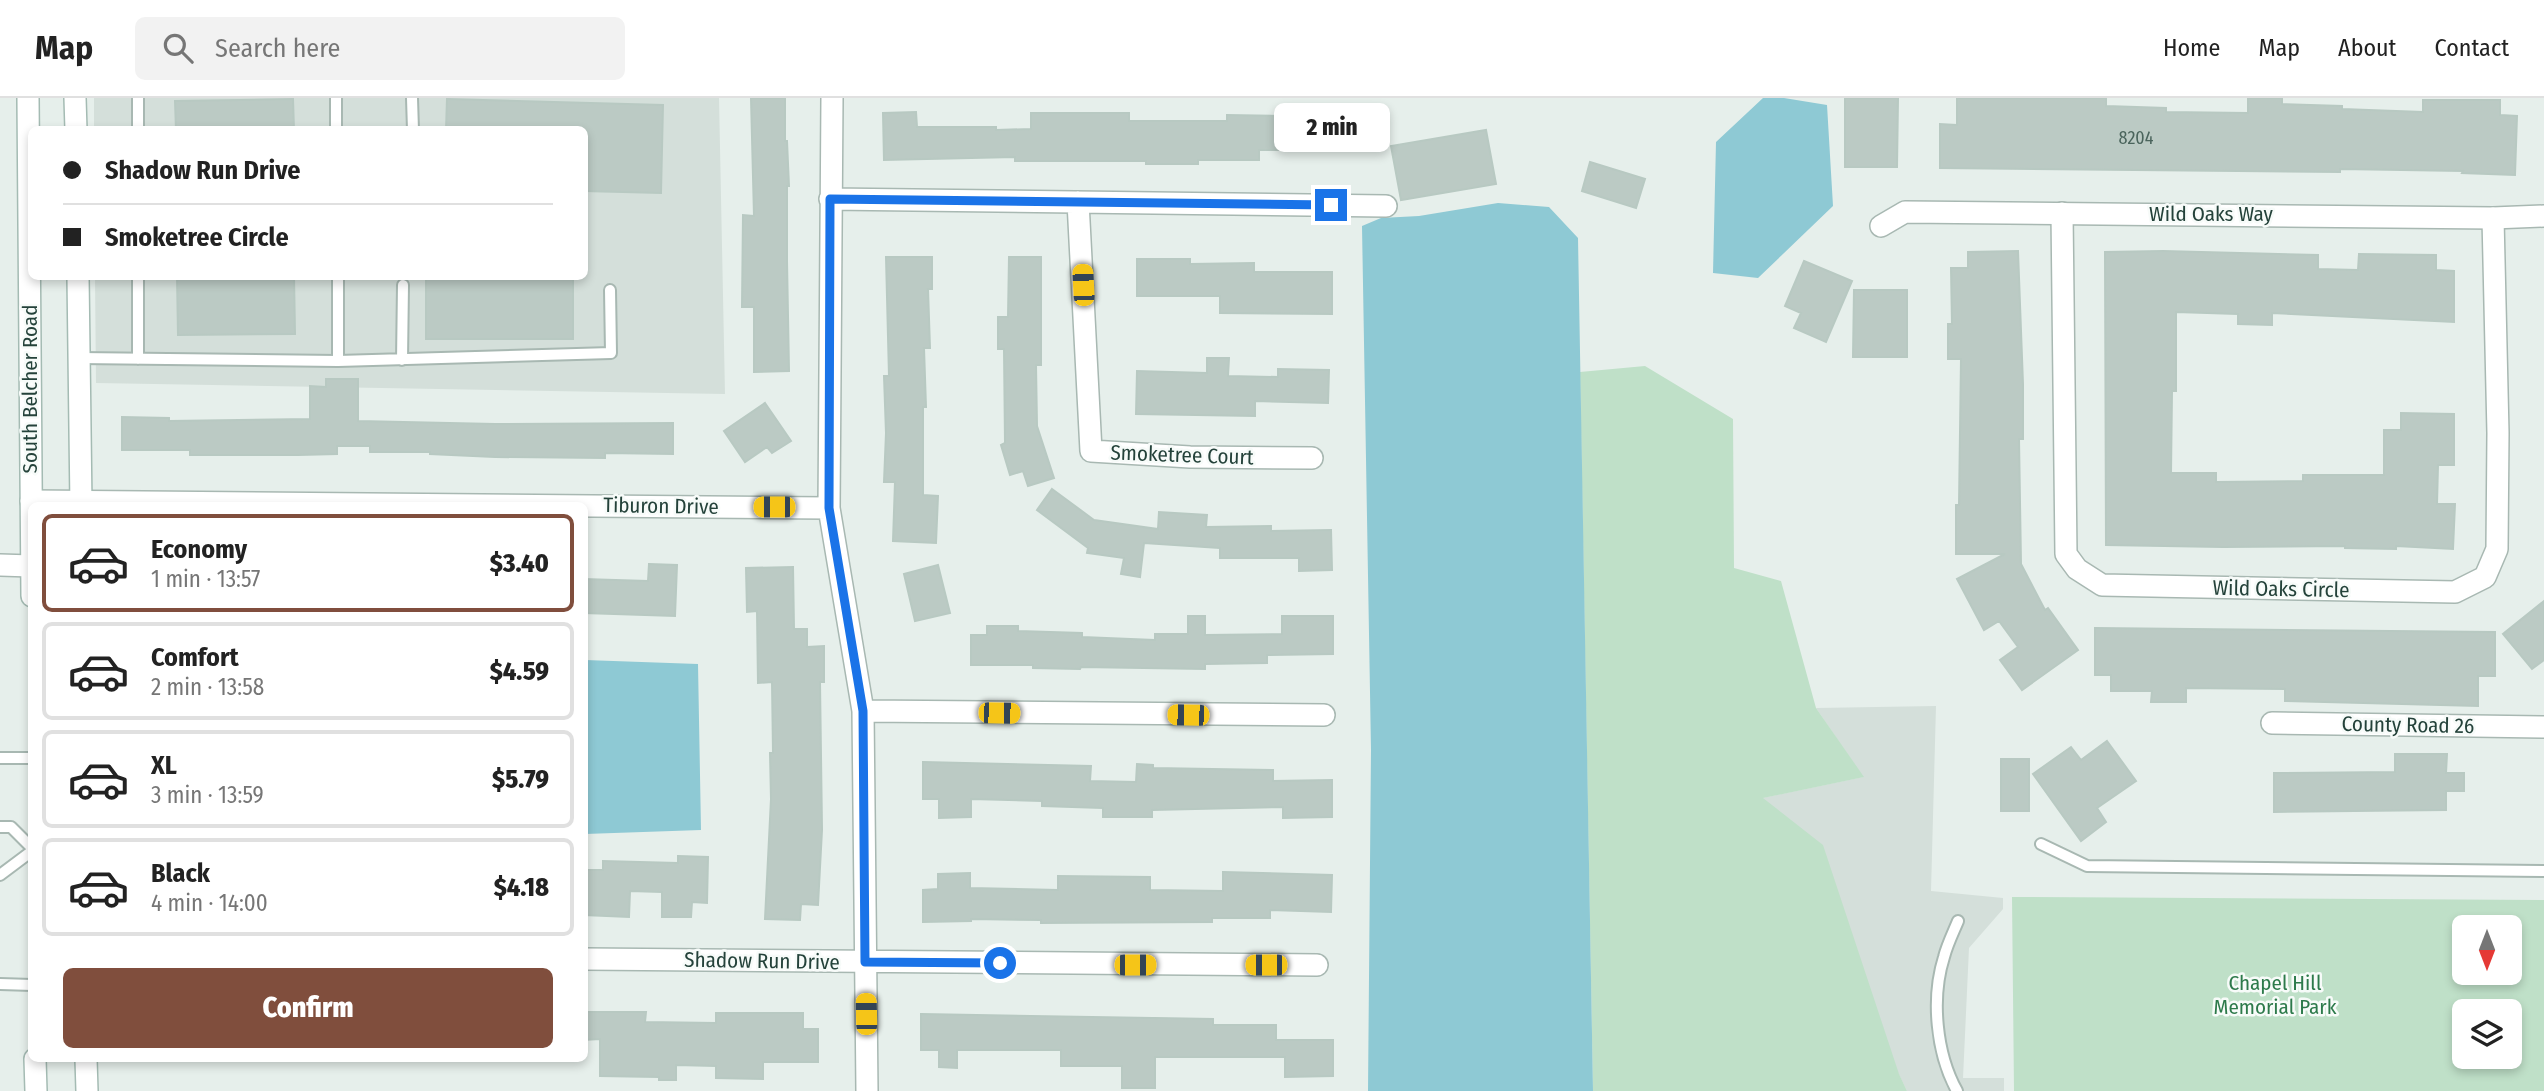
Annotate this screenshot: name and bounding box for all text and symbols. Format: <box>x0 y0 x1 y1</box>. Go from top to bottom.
search box <box>135 17 625 80</box>
text: Map <box>35 28 93 68</box>
icon: search <box>159 29 197 67</box>
text: Search here <box>215 33 340 64</box>
text: Home <box>2163 34 2220 62</box>
text: Map <box>2258 34 2300 62</box>
text: About <box>2338 34 2396 62</box>
text: Contact <box>2434 34 2509 62</box>
callout: 2 min <box>1273 104 1389 153</box>
text: 2 min <box>1307 113 1357 141</box>
house number: 8204 <box>2119 127 2154 149</box>
text: Shadow Run Drive <box>105 155 300 186</box>
route end <box>1315 189 1347 221</box>
street label: Wild Oaks Way <box>2149 201 2274 227</box>
text: Smoketree Circle <box>105 222 289 253</box>
car <box>1072 263 1095 307</box>
street label: South Belcher Road <box>17 305 43 473</box>
street label: Smoketree Court <box>1110 440 1254 470</box>
street label: Tiburon Drive <box>603 492 719 520</box>
car <box>754 497 796 518</box>
icon: car <box>67 532 130 595</box>
text: Economy <box>151 534 247 565</box>
text: $3.40 <box>490 548 549 579</box>
text: 1 min · 13:57 <box>151 565 260 593</box>
street label: Wild Oaks Circle <box>2212 575 2350 603</box>
icon: car <box>67 640 130 703</box>
text: Comfort <box>151 642 239 673</box>
text: $4.59 <box>490 656 549 687</box>
text: 2 min · 13:58 <box>151 673 264 701</box>
car <box>978 702 1021 724</box>
car <box>1167 704 1210 726</box>
street label: County Road 26 <box>2341 711 2475 739</box>
icon: car <box>67 748 130 811</box>
text: XL <box>151 750 177 781</box>
text: $5.79 <box>492 764 549 795</box>
text: 3 min · 13:59 <box>151 781 264 809</box>
icon: car <box>67 856 130 919</box>
text: Black <box>151 858 210 889</box>
text: $4.18 <box>494 872 549 903</box>
text: 4 min · 14:00 <box>151 889 268 917</box>
north arrow <box>2452 915 2522 985</box>
map controls <box>2452 915 2522 1069</box>
street label: Shadow Run Drive <box>684 947 840 975</box>
route start <box>984 947 1016 979</box>
car <box>1115 955 1157 976</box>
car <box>1246 955 1288 976</box>
button: Confirm <box>63 968 553 1048</box>
park label: Chapel Hill Memorial Park <box>2214 970 2337 1020</box>
car <box>856 993 877 1035</box>
button: layers <box>2452 999 2522 1069</box>

